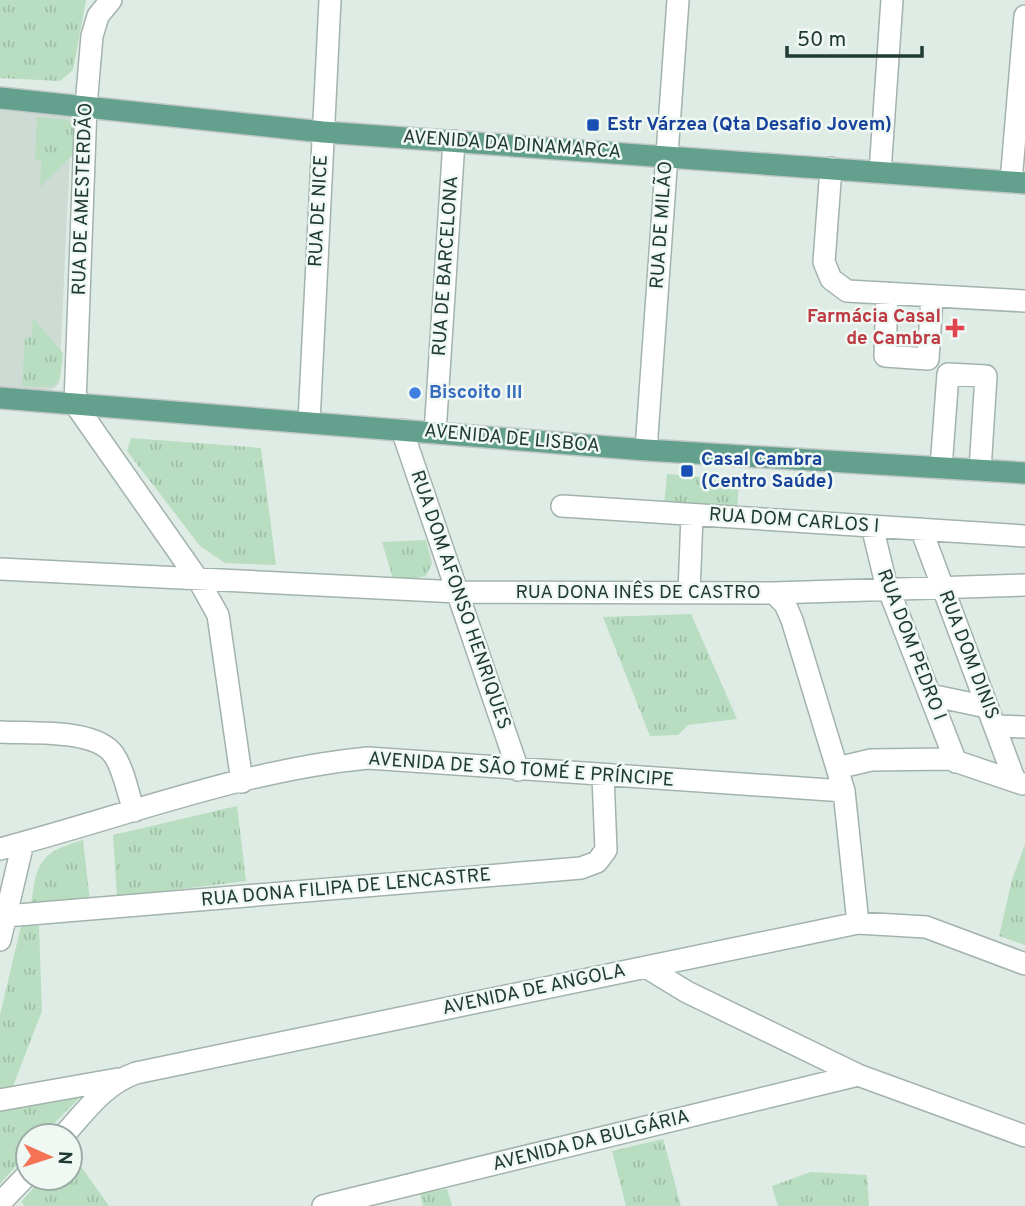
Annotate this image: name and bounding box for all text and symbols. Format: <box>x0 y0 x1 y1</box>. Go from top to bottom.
scale bar <box>787 14 922 58</box>
text: 50 m <box>797 27 846 54</box>
street label: RUA DE AMESTERDÃO <box>67 102 98 296</box>
place label: Estr Várzea (Qta Desafio Jovem) <box>607 113 892 137</box>
marker: Estr Várzea (Qta Desafio Jovem) <box>585 117 601 133</box>
street label: AVENIDA DA DINAMARCA <box>402 125 622 165</box>
street label: RUA DE NICE <box>304 154 334 268</box>
street label: RUA DE MILÃO <box>645 160 678 290</box>
street label: RUA DE BARCELONA <box>428 175 464 357</box>
place label: Farmácia Casal de Cambra <box>807 305 941 351</box>
marker: Farmácia Casal de Cambra <box>947 320 963 336</box>
place label: Biscoito III <box>429 381 523 405</box>
marker: Biscoito III <box>407 385 423 401</box>
street label: AVENIDA DE LISBOA <box>423 419 601 459</box>
place label: Casal Cambra (Centro Saúde) <box>701 448 834 494</box>
marker: Casal Cambra (Centro Saúde) <box>679 463 695 479</box>
street label: RUA DOM AFONSO HENRIQUES <box>404 467 516 733</box>
street label: RUA DOM CARLOS I <box>708 503 880 539</box>
street label: RUA DOM PEDRO I <box>871 566 951 724</box>
street label: RUA DONA INÊS DE CASTRO <box>515 580 761 605</box>
street label: RUA DOM DINIS <box>932 587 1004 723</box>
street label: AVENIDA DE SÃO TOMÉ E PRÍNCIPE <box>367 746 675 793</box>
street label: RUA DONA FILIPA DE LENCASTRE <box>200 863 492 913</box>
street label: AVENIDA DE ANGOLA <box>440 959 628 1021</box>
street label: AVENIDA DA BULGÁRIA <box>490 1104 692 1177</box>
north arrow <box>14 1122 84 1192</box>
text: N <box>52 1150 76 1165</box>

